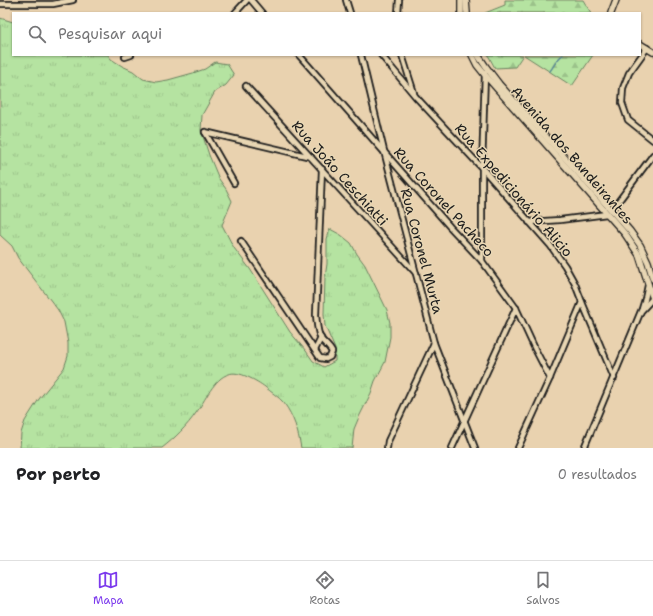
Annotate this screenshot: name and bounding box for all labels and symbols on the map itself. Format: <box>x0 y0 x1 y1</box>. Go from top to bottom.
street label: Avenida dos Bandeirantes <box>507 82 637 228</box>
street label: Rua João Ceschiatti <box>288 117 392 229</box>
street label: Rua Expedicionário Alicio <box>451 120 577 260</box>
street label: Rua Coronel Pacheco <box>390 143 498 261</box>
street label: Rua Coronel Murta <box>397 186 447 316</box>

